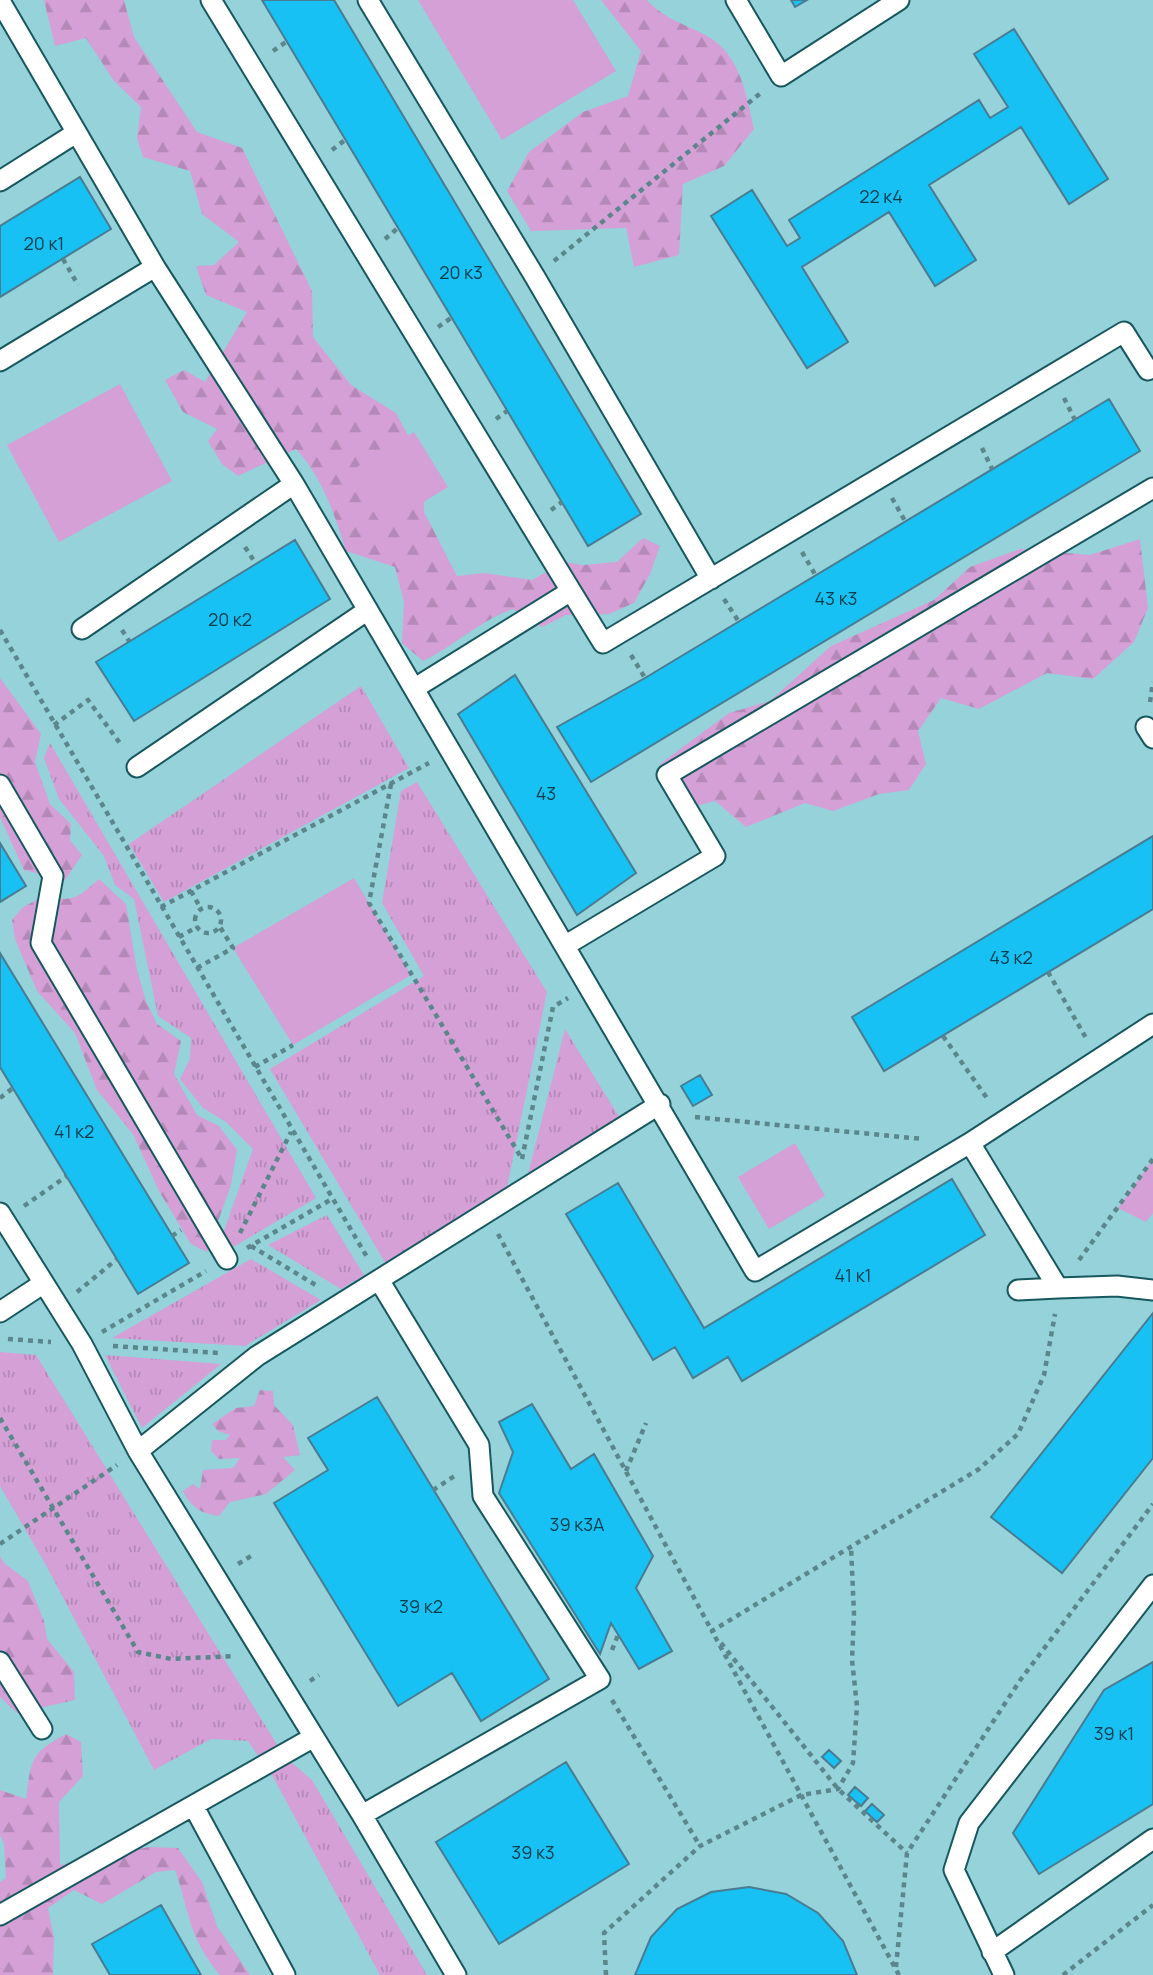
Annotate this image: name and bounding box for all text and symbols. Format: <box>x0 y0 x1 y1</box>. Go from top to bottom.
house number: 22 к4 <box>859 184 903 208</box>
house number: 20 к1 <box>24 231 64 255</box>
house number: 20 к3 <box>439 260 483 284</box>
house number: 43 к3 <box>814 586 858 610</box>
house number: 20 к2 <box>208 607 252 631</box>
house number: 43 <box>536 781 556 805</box>
house number: 43 к2 <box>989 945 1033 969</box>
house number: 41 к2 <box>54 1119 94 1143</box>
house number: 41 к1 <box>834 1263 872 1287</box>
house number: 39 к3А <box>549 1512 605 1536</box>
house number: 39 к2 <box>399 1594 443 1618</box>
house number: 39 к1 <box>1094 1721 1134 1745</box>
house number: 39 к3 <box>511 1840 555 1864</box>

